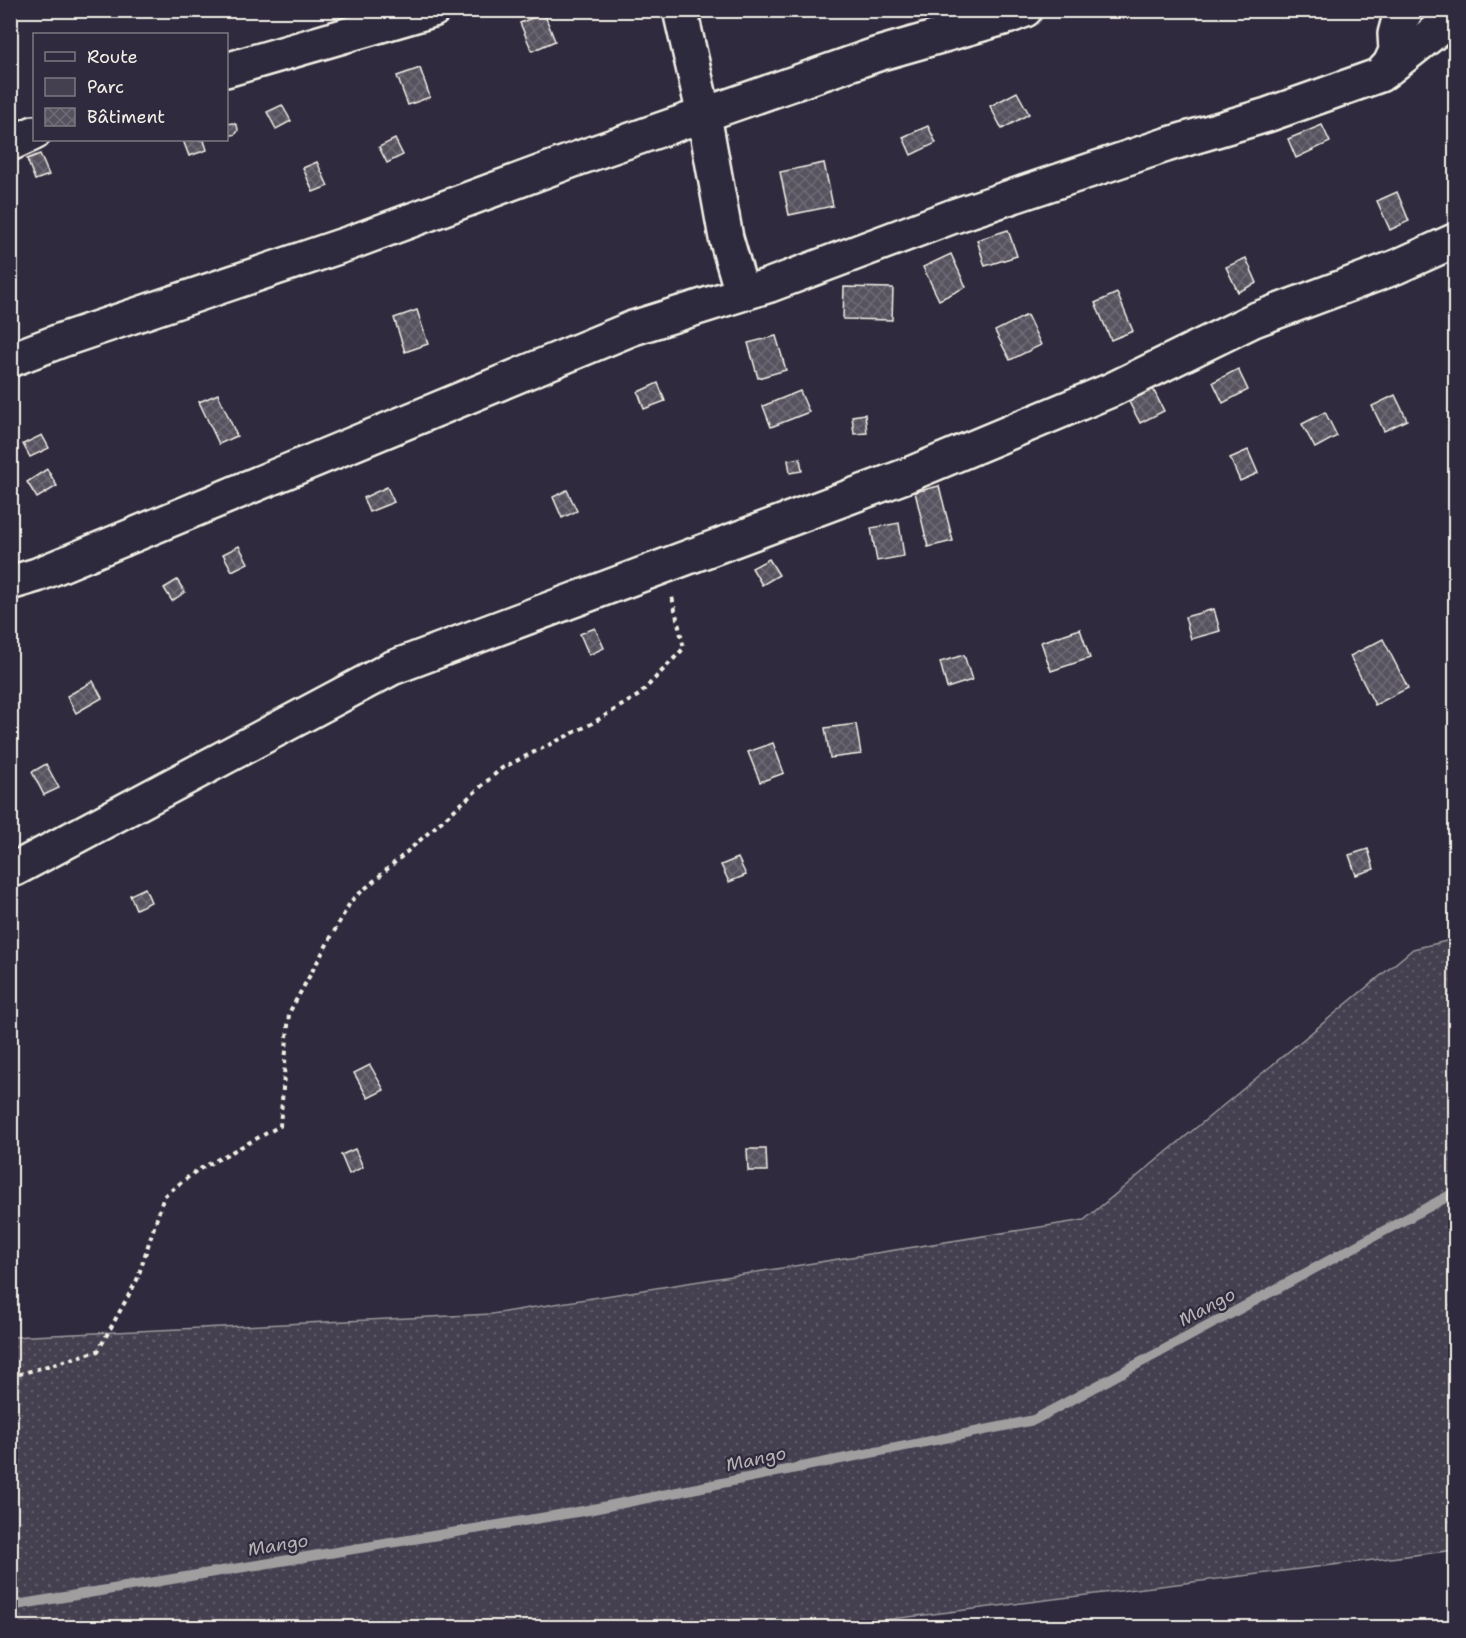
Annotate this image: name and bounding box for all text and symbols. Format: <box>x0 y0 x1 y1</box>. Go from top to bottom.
legend <box>33 33 228 141</box>
text: Route <box>87 45 138 69</box>
text: Parc <box>87 75 124 99</box>
text: Bâtiment <box>87 105 165 129</box>
water label: Mango <box>1174 1282 1240 1332</box>
water label: Mango <box>724 1441 789 1477</box>
water label: Mango <box>246 1528 310 1562</box>

